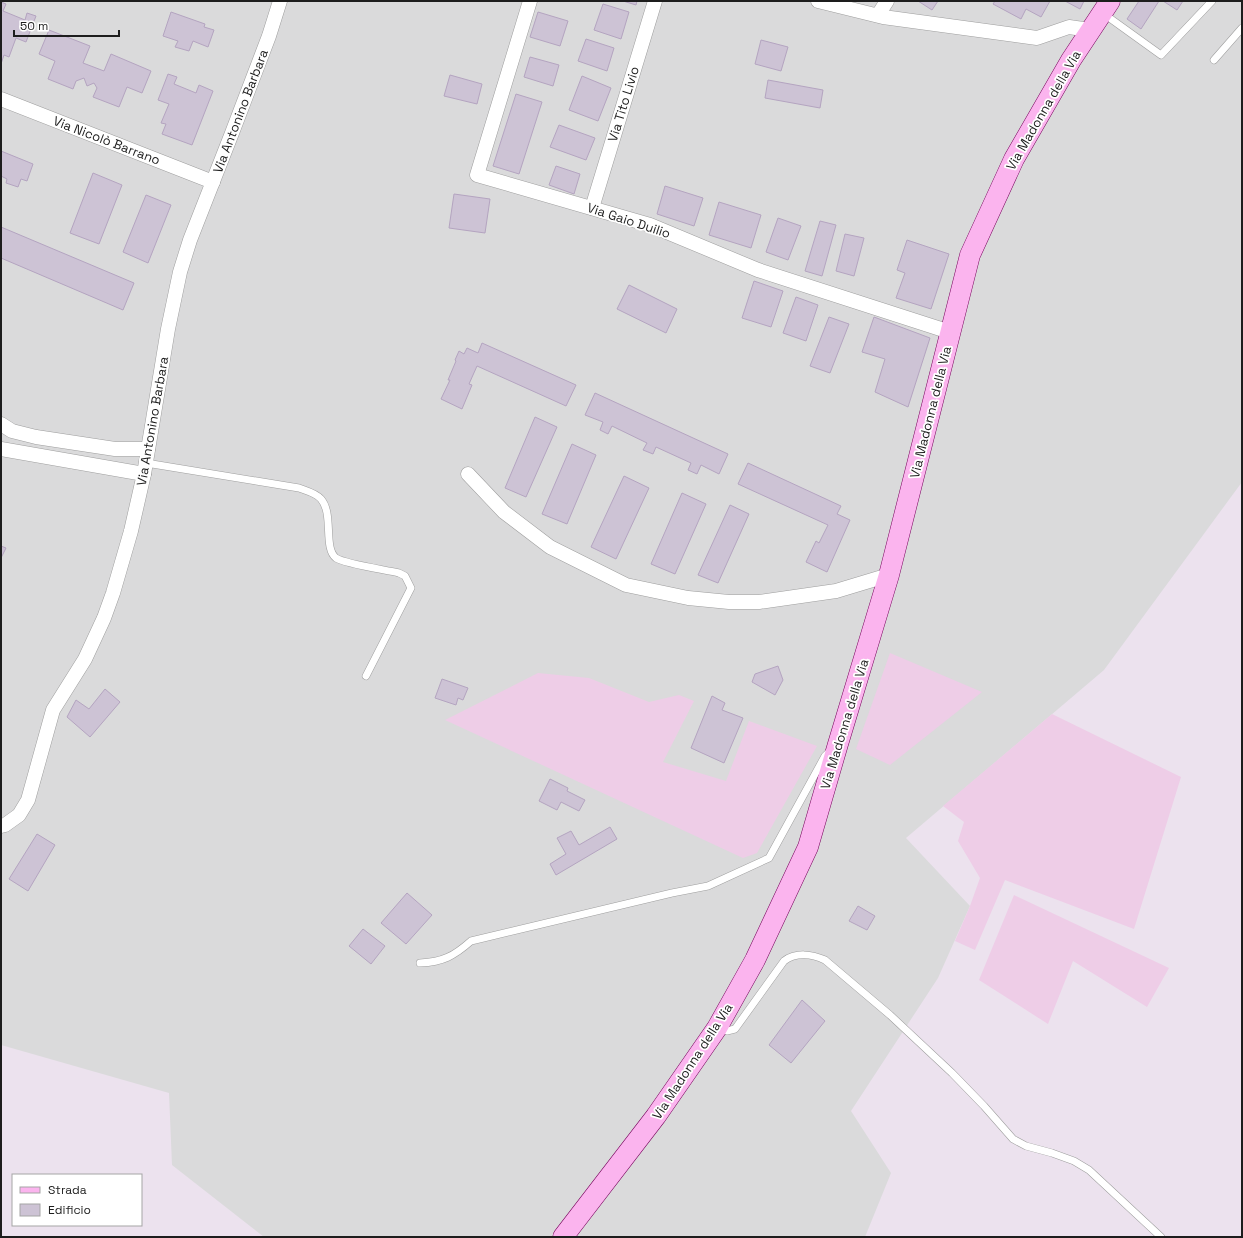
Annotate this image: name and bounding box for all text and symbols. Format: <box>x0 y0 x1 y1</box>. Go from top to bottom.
scale bar <box>14 12 119 38</box>
text: 50 m <box>20 18 48 34</box>
street label: Via Antonino Barbara <box>209 46 272 175</box>
street label: Via Madonna della Via <box>1002 47 1085 173</box>
street label: Via Tito Livio <box>604 64 643 144</box>
street label: Via Nicolò Barrano <box>51 112 163 169</box>
street label: Via Gaio Duilio <box>585 199 673 242</box>
street label: Via Madonna della Via <box>906 344 955 480</box>
street label: Via Antonino Barbara <box>133 355 172 487</box>
street label: Via Madonna della Via <box>817 656 873 791</box>
street label: Via Madonna della Via <box>648 999 737 1123</box>
legend <box>12 1174 142 1226</box>
text: Strada <box>48 1182 87 1198</box>
text: Edificio <box>48 1202 91 1218</box>

